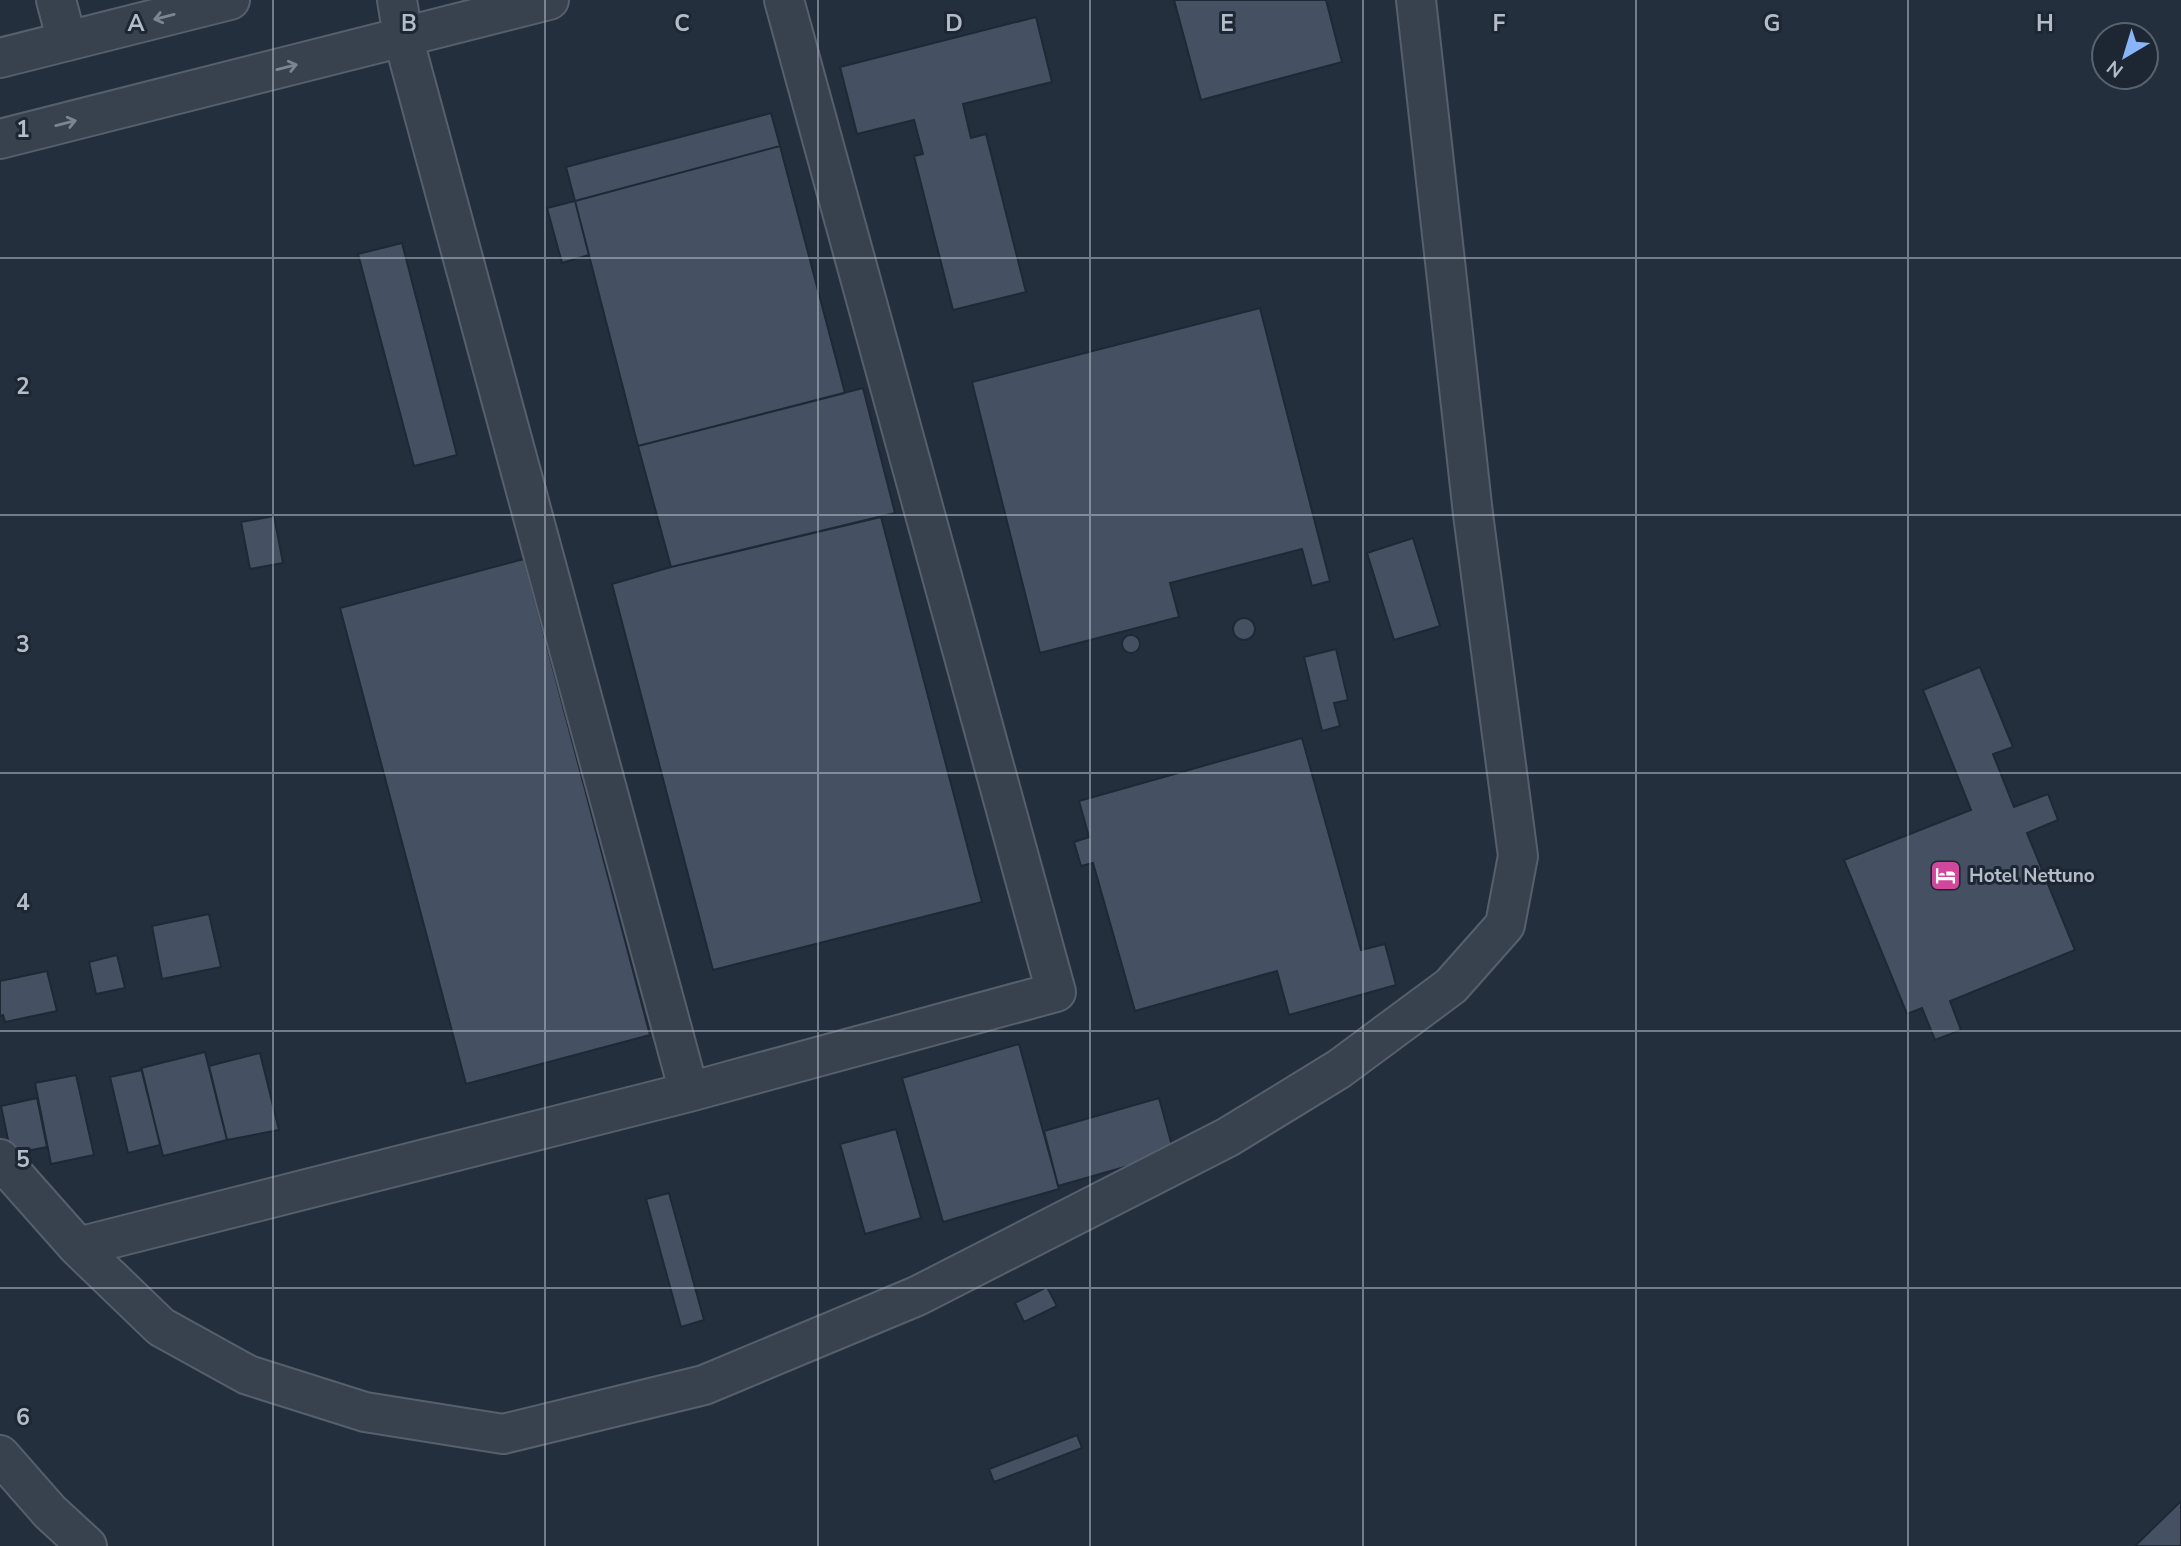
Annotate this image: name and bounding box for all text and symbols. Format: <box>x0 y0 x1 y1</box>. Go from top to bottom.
text: A <box>127 8 145 39</box>
text: B <box>401 8 417 39</box>
text: C <box>674 8 690 39</box>
text: D <box>945 8 963 39</box>
text: E <box>1220 8 1234 39</box>
text: F <box>1493 8 1506 39</box>
text: G <box>1764 8 1780 39</box>
text: H <box>2036 8 2054 39</box>
one-way arrow <box>153 11 175 24</box>
north arrow <box>2090 21 2160 91</box>
text: N <box>2102 54 2129 83</box>
one-way arrow <box>275 60 298 73</box>
text: 1 <box>16 114 30 145</box>
one-way arrow <box>54 116 77 129</box>
text: 2 <box>16 371 30 402</box>
text: 3 <box>16 629 30 660</box>
hotel icon: Hotel Nettuno <box>1929 859 1963 893</box>
place label: Hotel Nettuno <box>1969 863 2095 889</box>
text: 4 <box>16 887 30 918</box>
text: 5 <box>16 1144 30 1175</box>
text: 6 <box>16 1402 30 1433</box>

